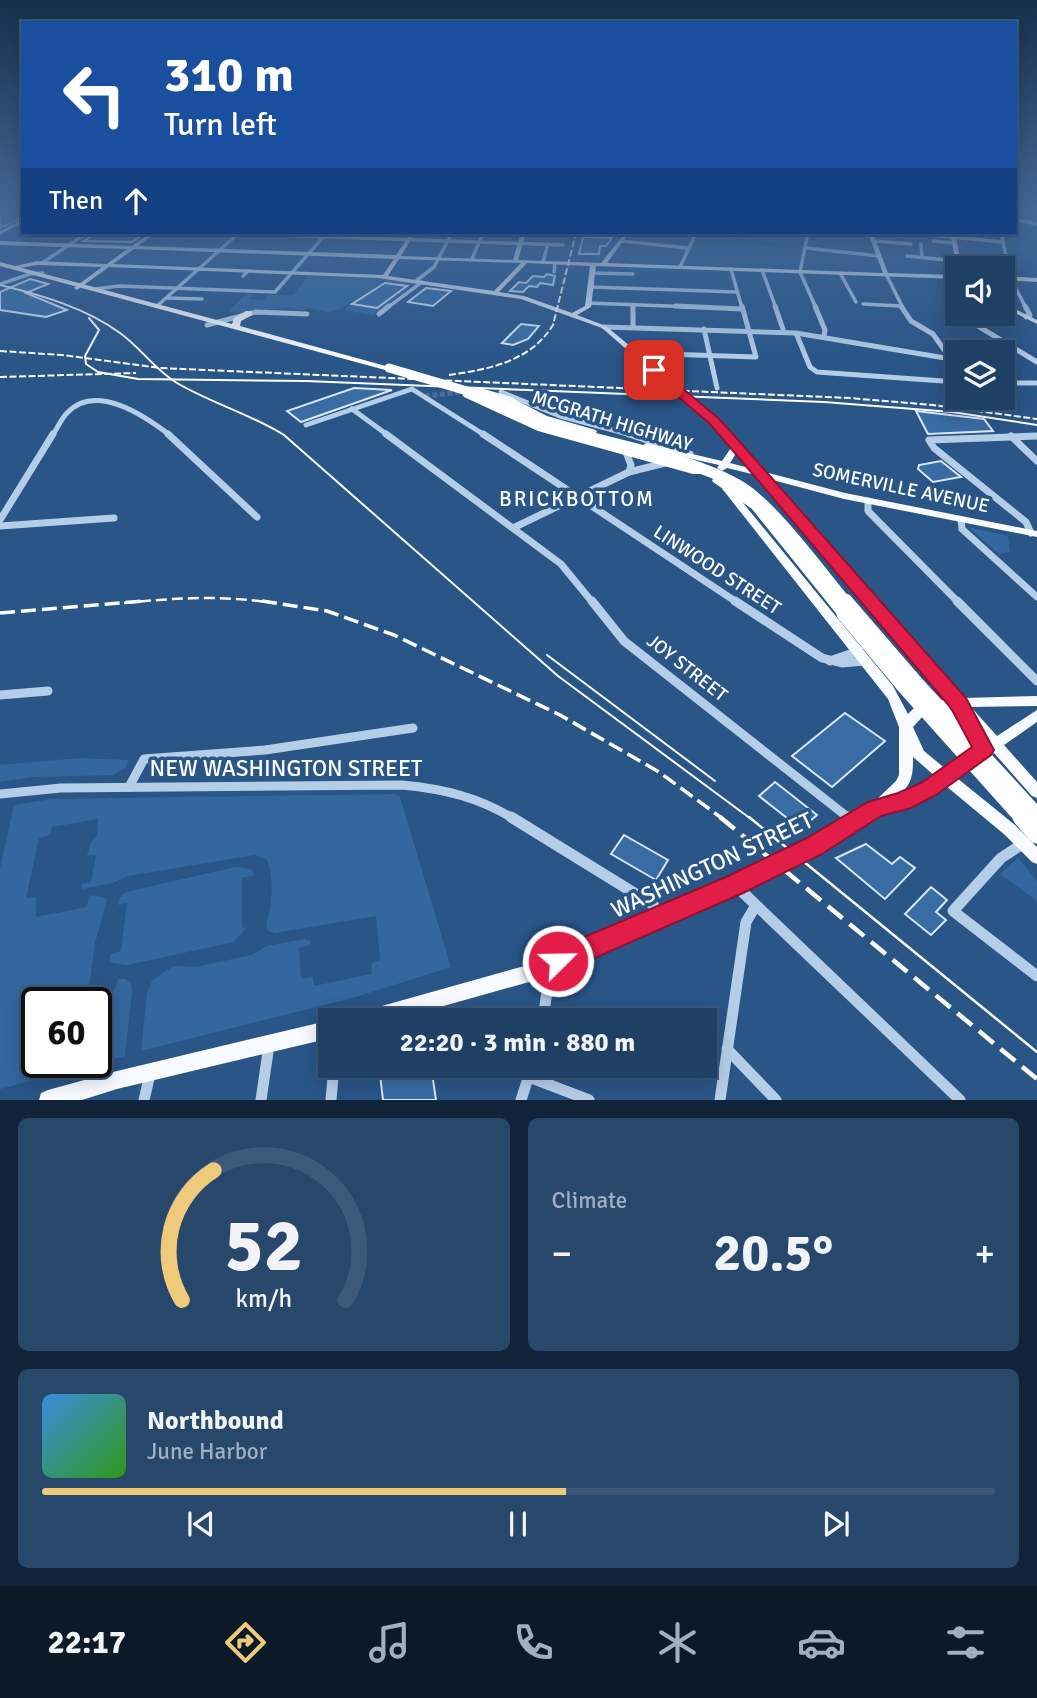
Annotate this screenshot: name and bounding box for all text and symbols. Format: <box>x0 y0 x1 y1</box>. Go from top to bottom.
text: 310 m <box>164 45 294 105</box>
icon: left <box>49 49 140 140</box>
text: Turn left <box>164 105 277 144</box>
icon: ahead <box>117 182 155 220</box>
text: Then <box>49 185 103 217</box>
map controls <box>945 256 1015 410</box>
button: sound <box>945 256 1015 326</box>
pin <box>624 340 684 400</box>
button: layers <box>945 340 1015 410</box>
icon: arrive <box>635 351 673 389</box>
street label: MCGRATH HIGHWAY <box>529 385 695 457</box>
street label: SOMERVILLE AVENUE <box>811 458 991 518</box>
district label: BRICKBOTTOM <box>499 486 655 512</box>
street label: LINWOOD STREET <box>649 520 786 621</box>
street label: JOY STREET <box>642 629 733 707</box>
street label: NEW WASHINGTON STREET <box>150 754 423 783</box>
street label: WASHINGTON STREET <box>606 805 818 925</box>
position arrow <box>521 924 595 998</box>
speed limit sign: 60 <box>21 987 112 1078</box>
text: 22:20 · 3 min · 880 m <box>400 1027 635 1059</box>
text: Climate <box>552 1186 627 1215</box>
text: 52 <box>224 1203 303 1292</box>
text: 20.5° <box>713 1221 833 1285</box>
text: − <box>552 1230 572 1277</box>
text: + <box>974 1230 995 1277</box>
text: km/h <box>235 1283 292 1314</box>
text: Northbound <box>147 1405 284 1437</box>
text: June Harbor <box>147 1437 267 1466</box>
icon: previous <box>182 1505 220 1543</box>
icon: pause <box>499 1505 537 1543</box>
icon: next <box>817 1505 855 1543</box>
icon: directions <box>221 1618 270 1667</box>
icon: music <box>365 1618 414 1667</box>
icon: phone <box>509 1618 558 1667</box>
icon: climate <box>653 1618 702 1667</box>
icon: car <box>797 1618 846 1667</box>
icon: filters <box>941 1618 990 1667</box>
text: 22:17 <box>47 1623 126 1662</box>

